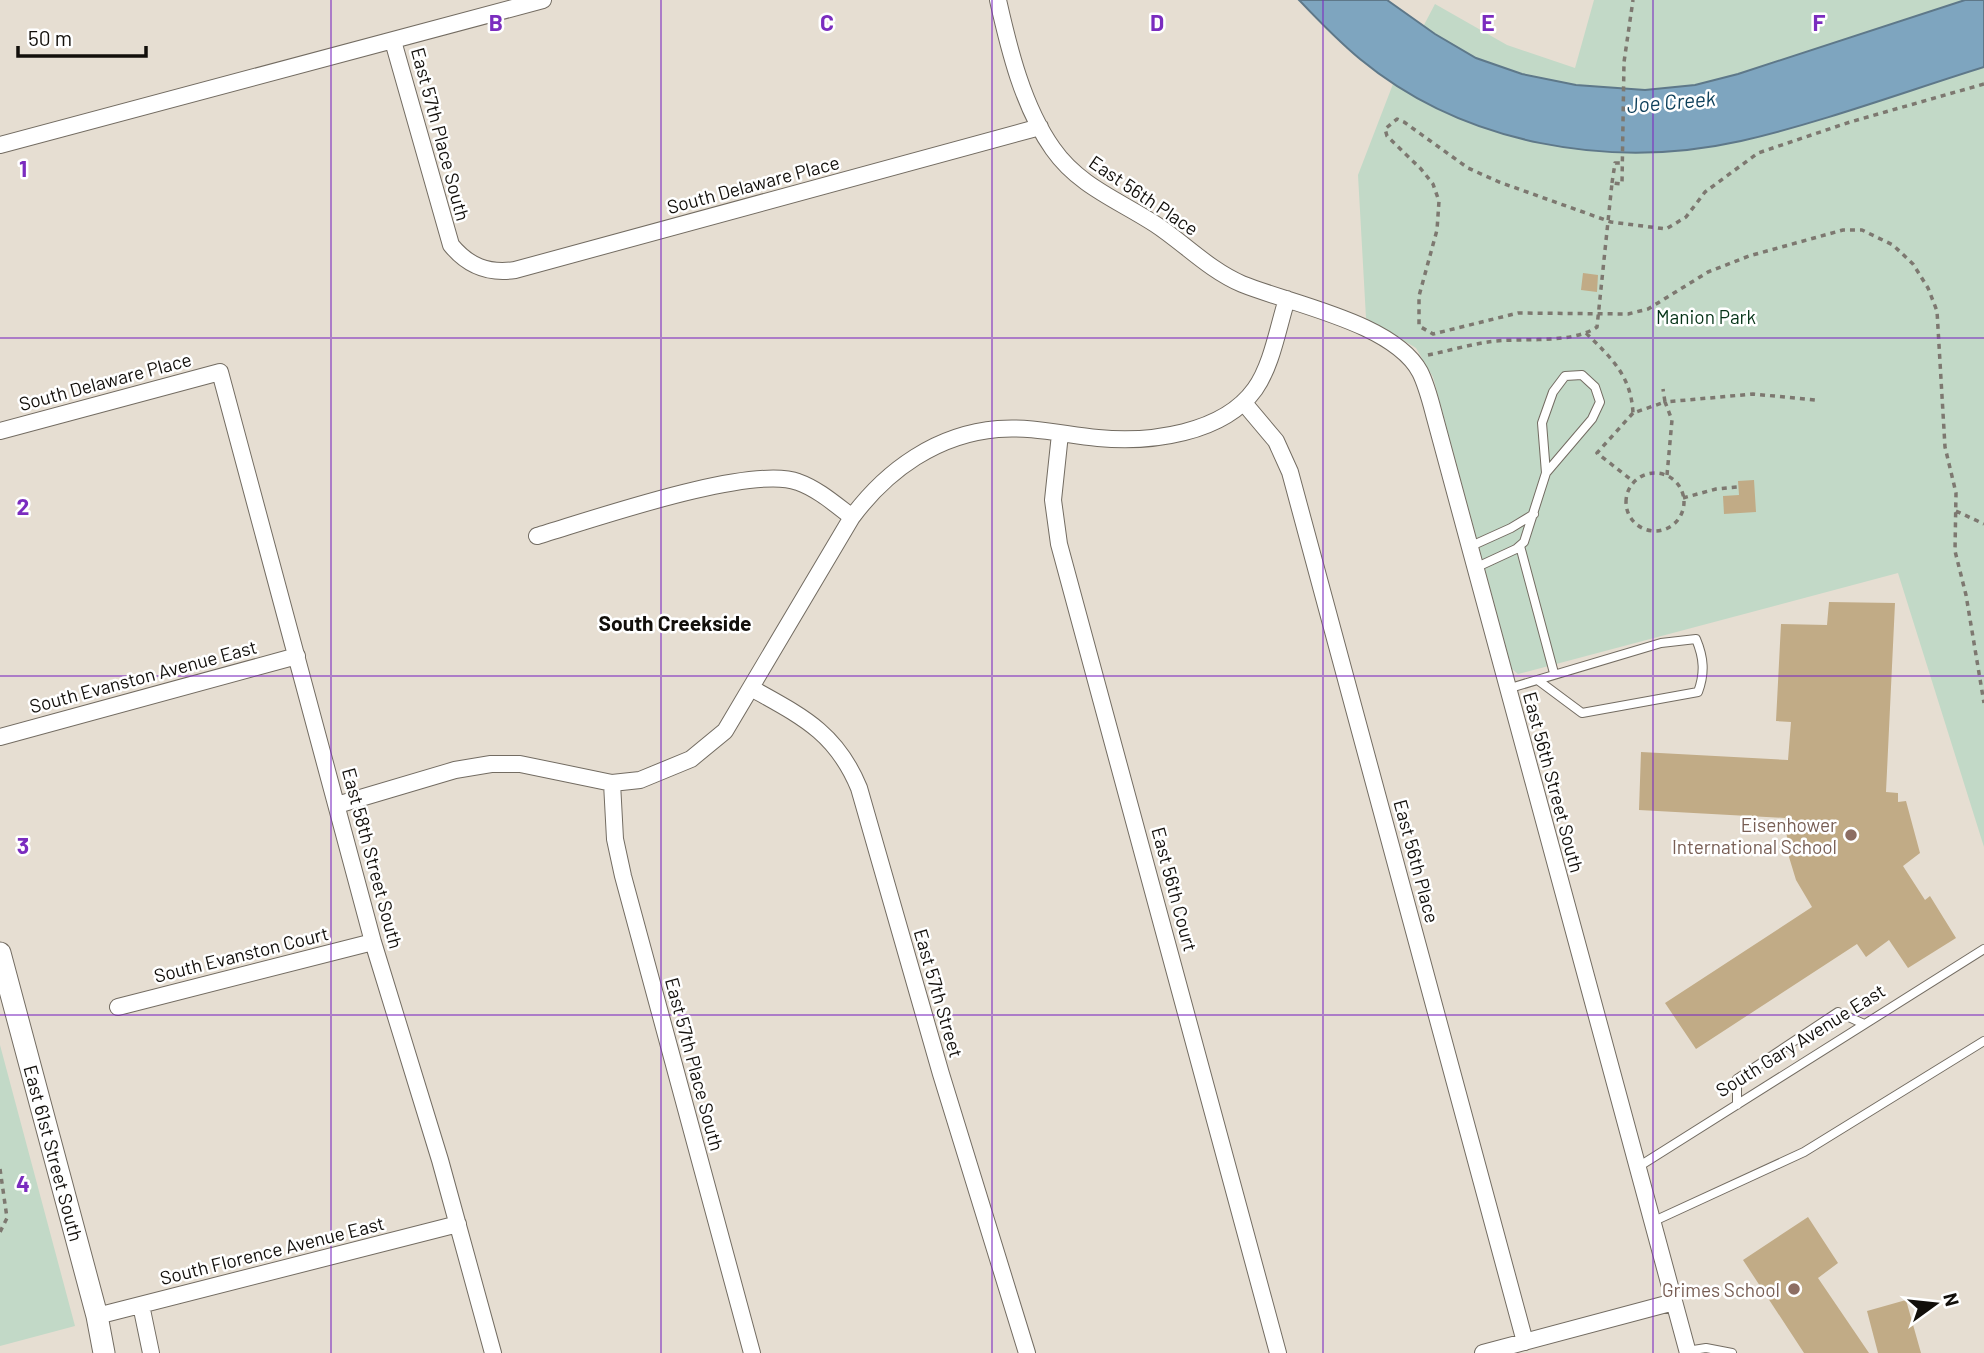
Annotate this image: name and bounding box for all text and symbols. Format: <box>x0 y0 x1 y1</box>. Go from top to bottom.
text: B <box>489 8 503 36</box>
text: C <box>820 8 834 36</box>
text: D <box>1150 8 1164 36</box>
text: E <box>1481 8 1495 36</box>
text: F <box>1813 8 1826 36</box>
scale bar <box>18 14 145 58</box>
text: 50 m <box>28 25 72 50</box>
street label: East 57th Place South <box>407 45 475 223</box>
water label: Joe Creek <box>1625 85 1717 117</box>
street label: South Delaware Place <box>664 150 842 218</box>
street label: East 56th Place <box>1085 150 1203 240</box>
text: 1 <box>19 154 27 182</box>
park label: Manion Park <box>1656 305 1756 328</box>
street label: South Delaware Place <box>16 347 194 415</box>
text: 2 <box>17 492 29 520</box>
district label: South Creekside <box>599 610 751 635</box>
street label: South Evanston Avenue East <box>27 635 259 717</box>
street label: East 56th Street South <box>1519 689 1589 875</box>
street label: East 58th Street South <box>338 765 408 951</box>
street label: East 56th Place <box>1389 797 1445 925</box>
place label: Eisenhower International School <box>1672 813 1837 858</box>
street label: East 56th Court <box>1147 824 1203 954</box>
marker: Eisenhower International School <box>1843 827 1859 843</box>
text: 3 <box>17 831 29 859</box>
street label: South Evanston Court <box>151 921 331 987</box>
street label: East 57th Street <box>910 926 968 1060</box>
street label: East 57th Place South <box>661 975 729 1153</box>
street label: South Gary Avenue East <box>1711 979 1889 1101</box>
street label: East 61st Street South <box>19 1062 89 1244</box>
text: 4 <box>16 1169 30 1197</box>
street label: South Florence Avenue East <box>157 1211 387 1289</box>
north arrow <box>1900 1269 1970 1339</box>
place label: Grimes School <box>1662 1278 1780 1301</box>
marker: Grimes School <box>1786 1281 1802 1297</box>
text: N <box>1939 1290 1965 1309</box>

